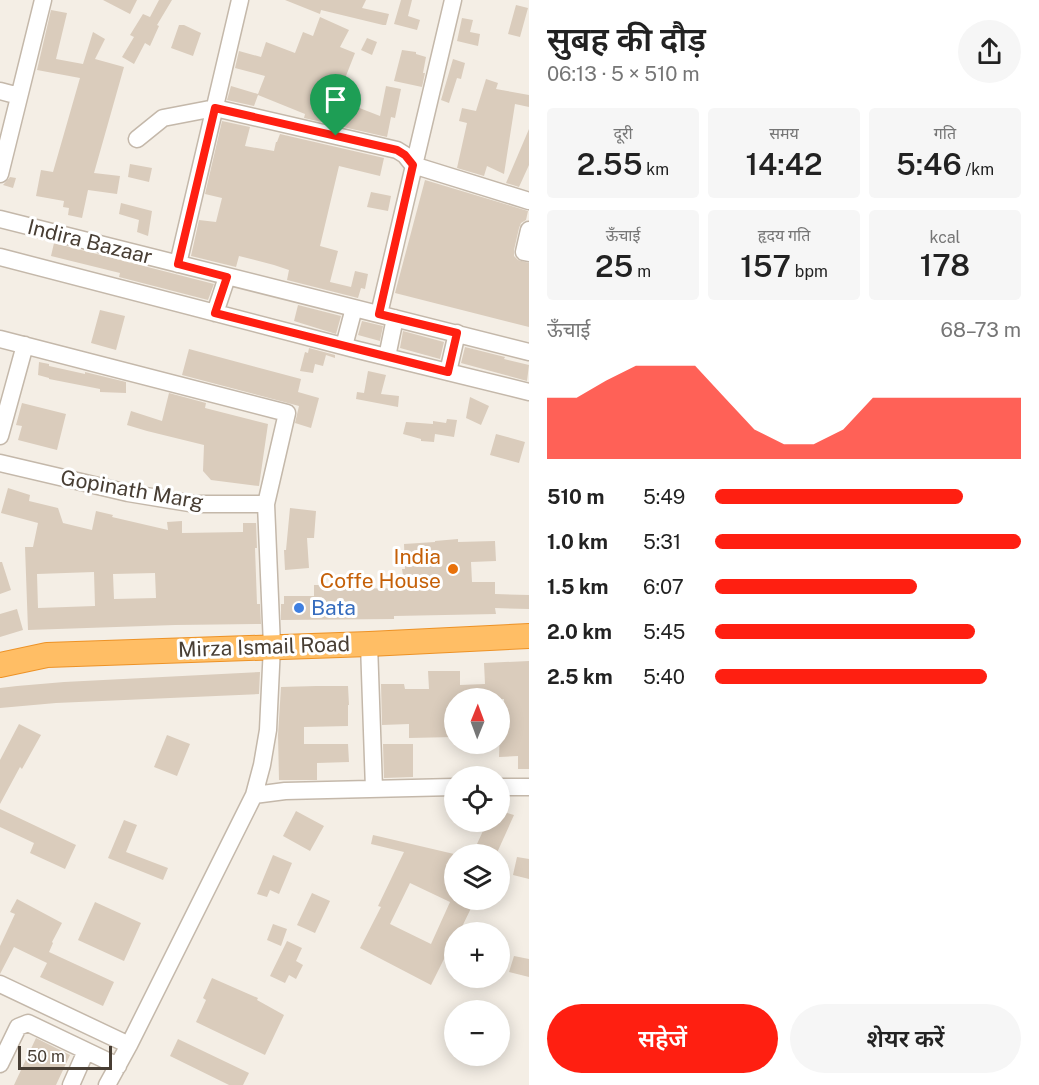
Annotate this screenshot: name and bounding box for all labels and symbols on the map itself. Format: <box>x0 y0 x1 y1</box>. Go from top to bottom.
pin <box>310 74 361 136</box>
street label: Indira Bazaar <box>25 214 155 269</box>
street label: Gopinath Marg <box>59 465 206 514</box>
place label: India Coffe House <box>320 544 441 593</box>
marker: India Coffe House <box>446 562 460 576</box>
place label: Bata <box>311 595 356 620</box>
marker: Bata <box>292 601 306 615</box>
street label: Mirza Ismail Road <box>178 631 350 662</box>
north arrow <box>444 688 510 754</box>
scale bar <box>18 1043 112 1070</box>

